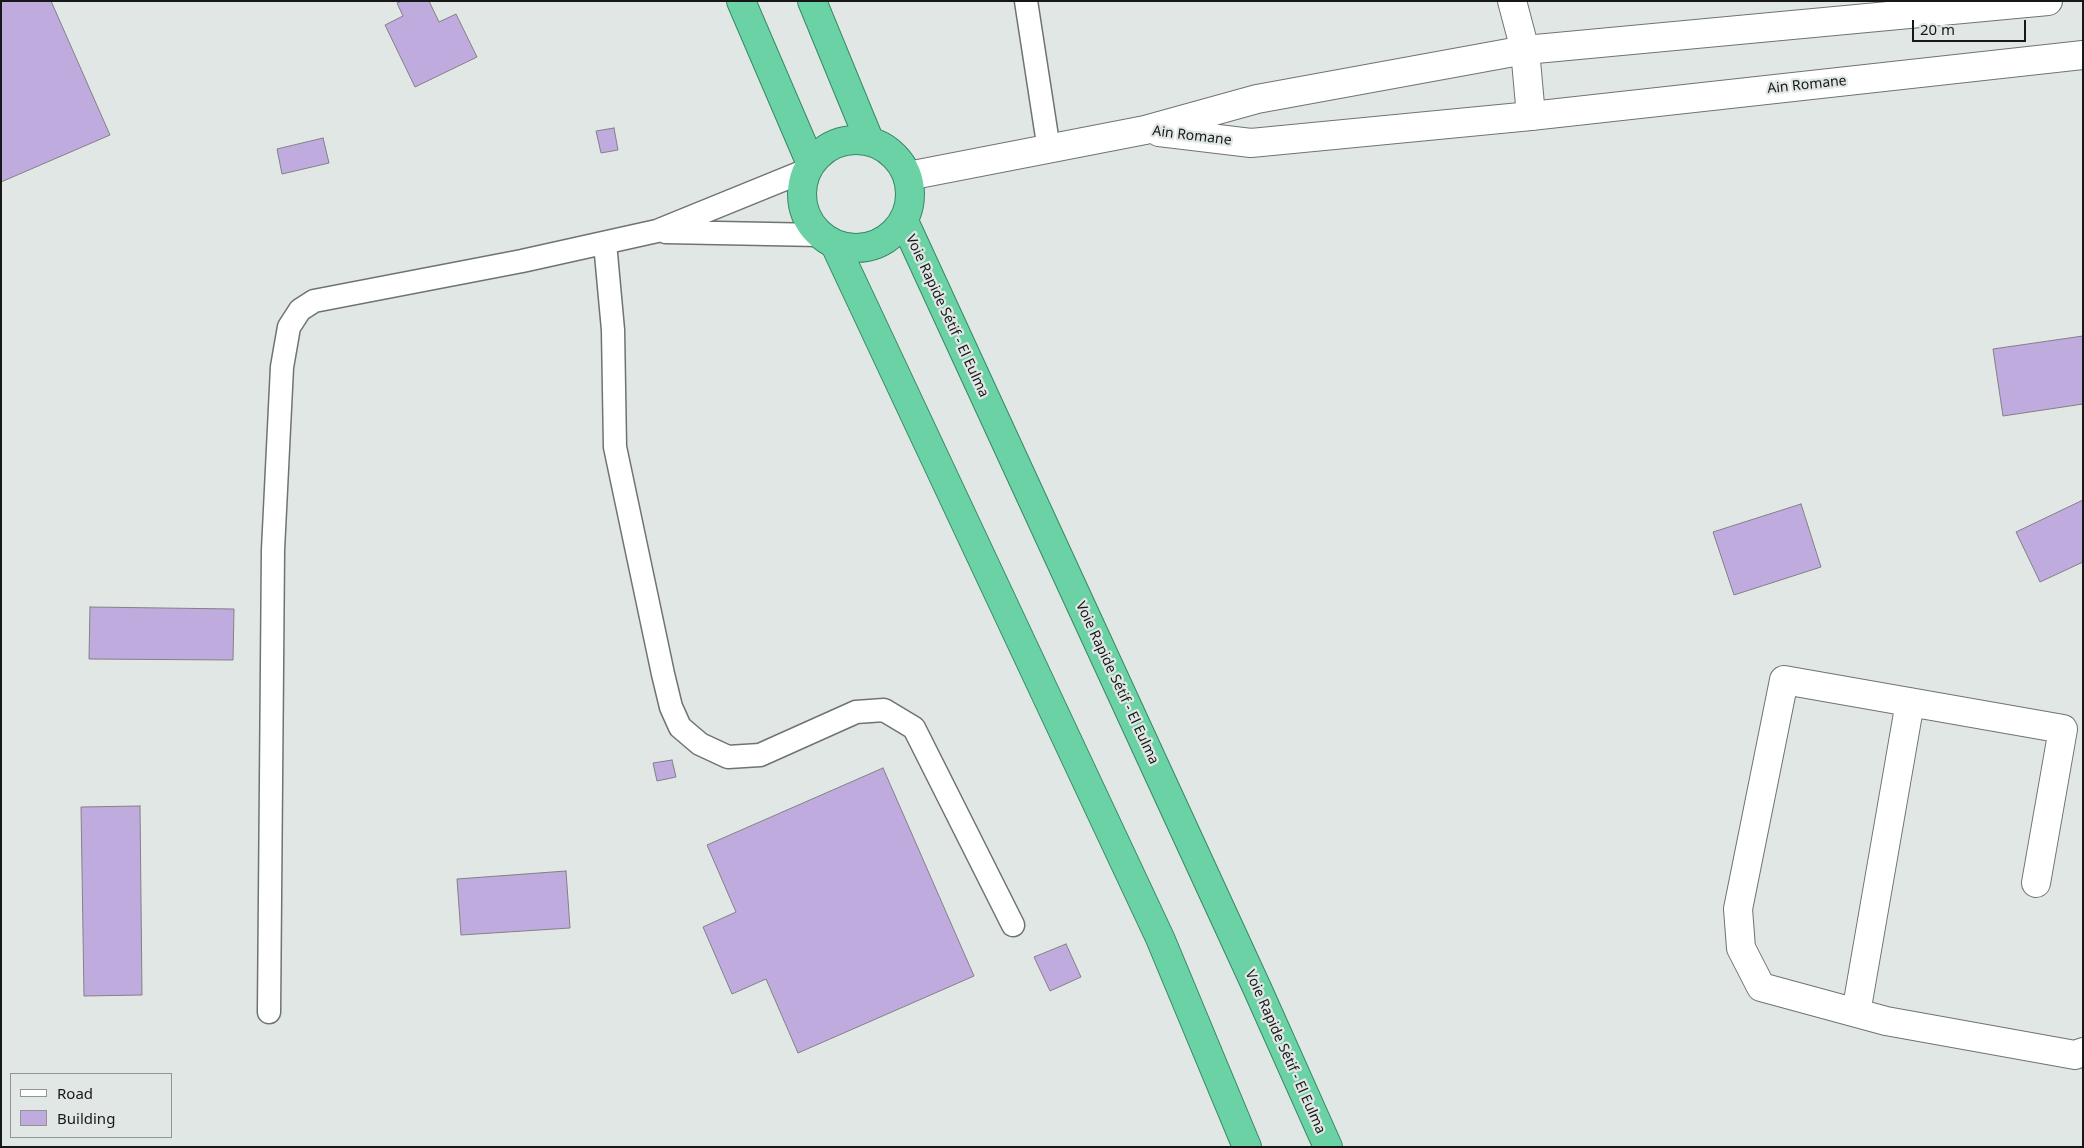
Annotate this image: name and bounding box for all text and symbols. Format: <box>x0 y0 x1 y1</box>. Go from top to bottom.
scale bar <box>1914 10 2028 42</box>
text: 20 m <box>1920 19 1955 39</box>
street label: Ain Romane <box>1767 72 1847 98</box>
street label: Ain Romane <box>1152 123 1232 149</box>
street label: Voie Rapide Sétif - El Eulma <box>902 232 992 400</box>
street label: Voie Rapide Sétif - El Eulma <box>1072 599 1162 767</box>
street label: Voie Rapide Sétif - El Eulma <box>1241 967 1329 1137</box>
legend <box>10 1073 172 1138</box>
text: Road <box>57 1083 93 1103</box>
text: Building <box>57 1108 115 1128</box>

